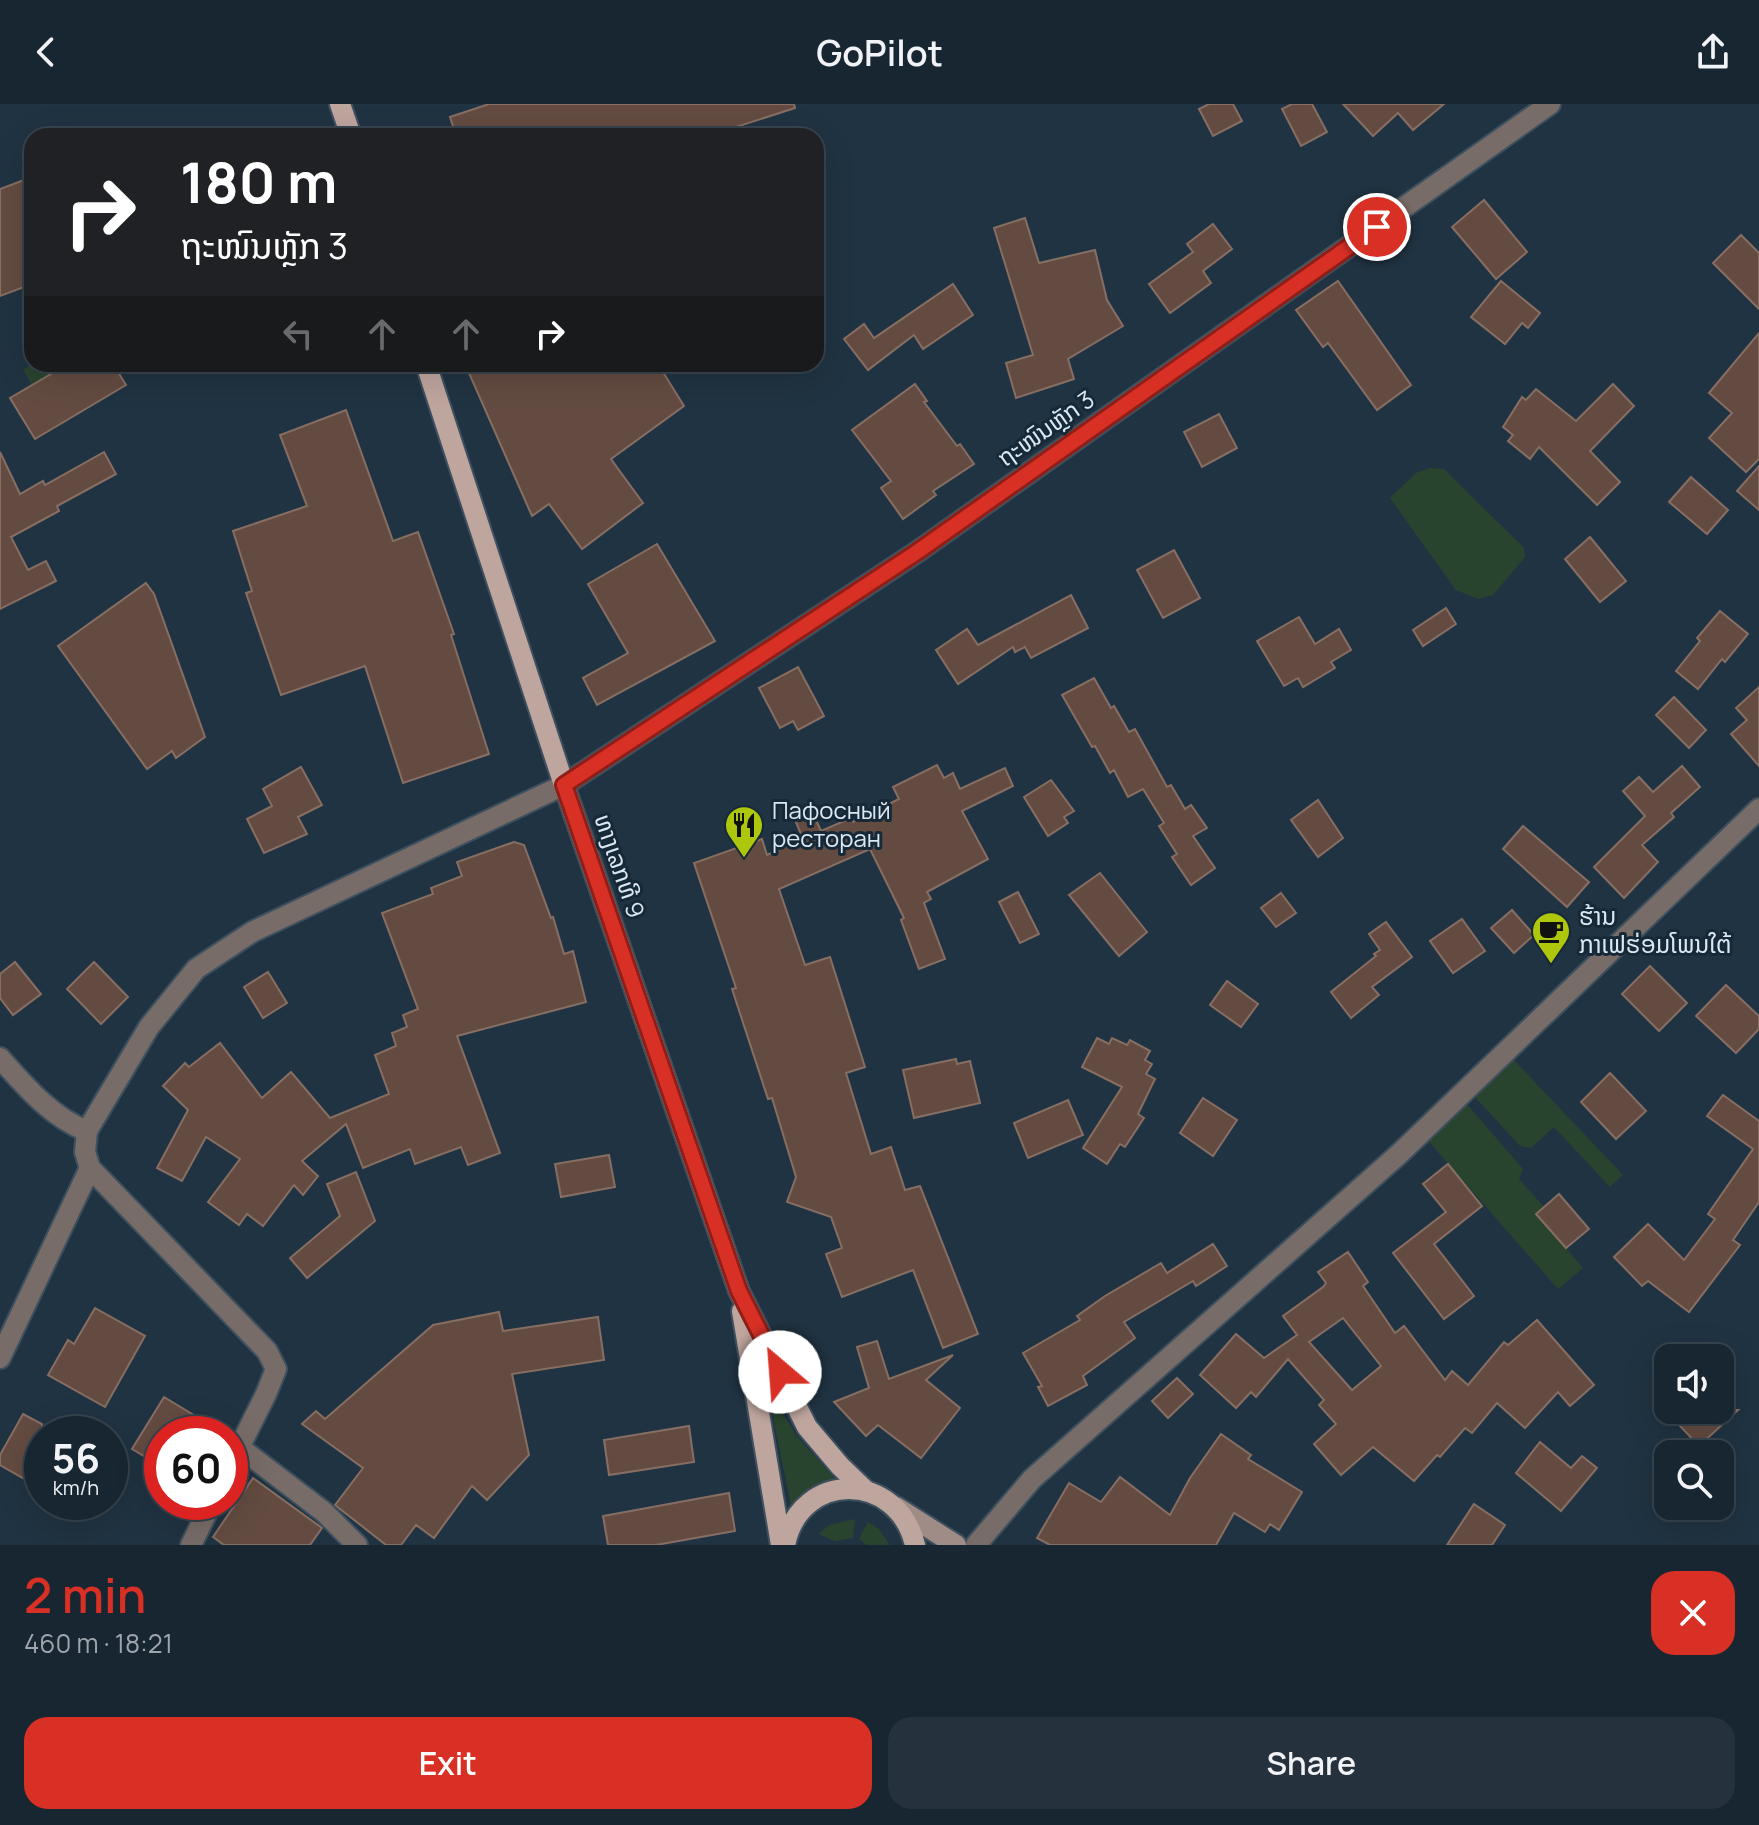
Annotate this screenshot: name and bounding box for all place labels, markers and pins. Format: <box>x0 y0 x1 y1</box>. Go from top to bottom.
pin <box>1343 193 1411 261</box>
place label: Пафосный ресторан <box>772 793 891 854</box>
restaurant icon: Пафосный ресторан <box>723 804 765 859</box>
place label: ຮ້ານ ກາເຟຮ່ອມໂພນໃຕ້ <box>1579 899 1732 960</box>
cafe icon: ຮ້ານ ກາເຟຮ່ອມໂພນໃຕ້ <box>1530 910 1572 965</box>

